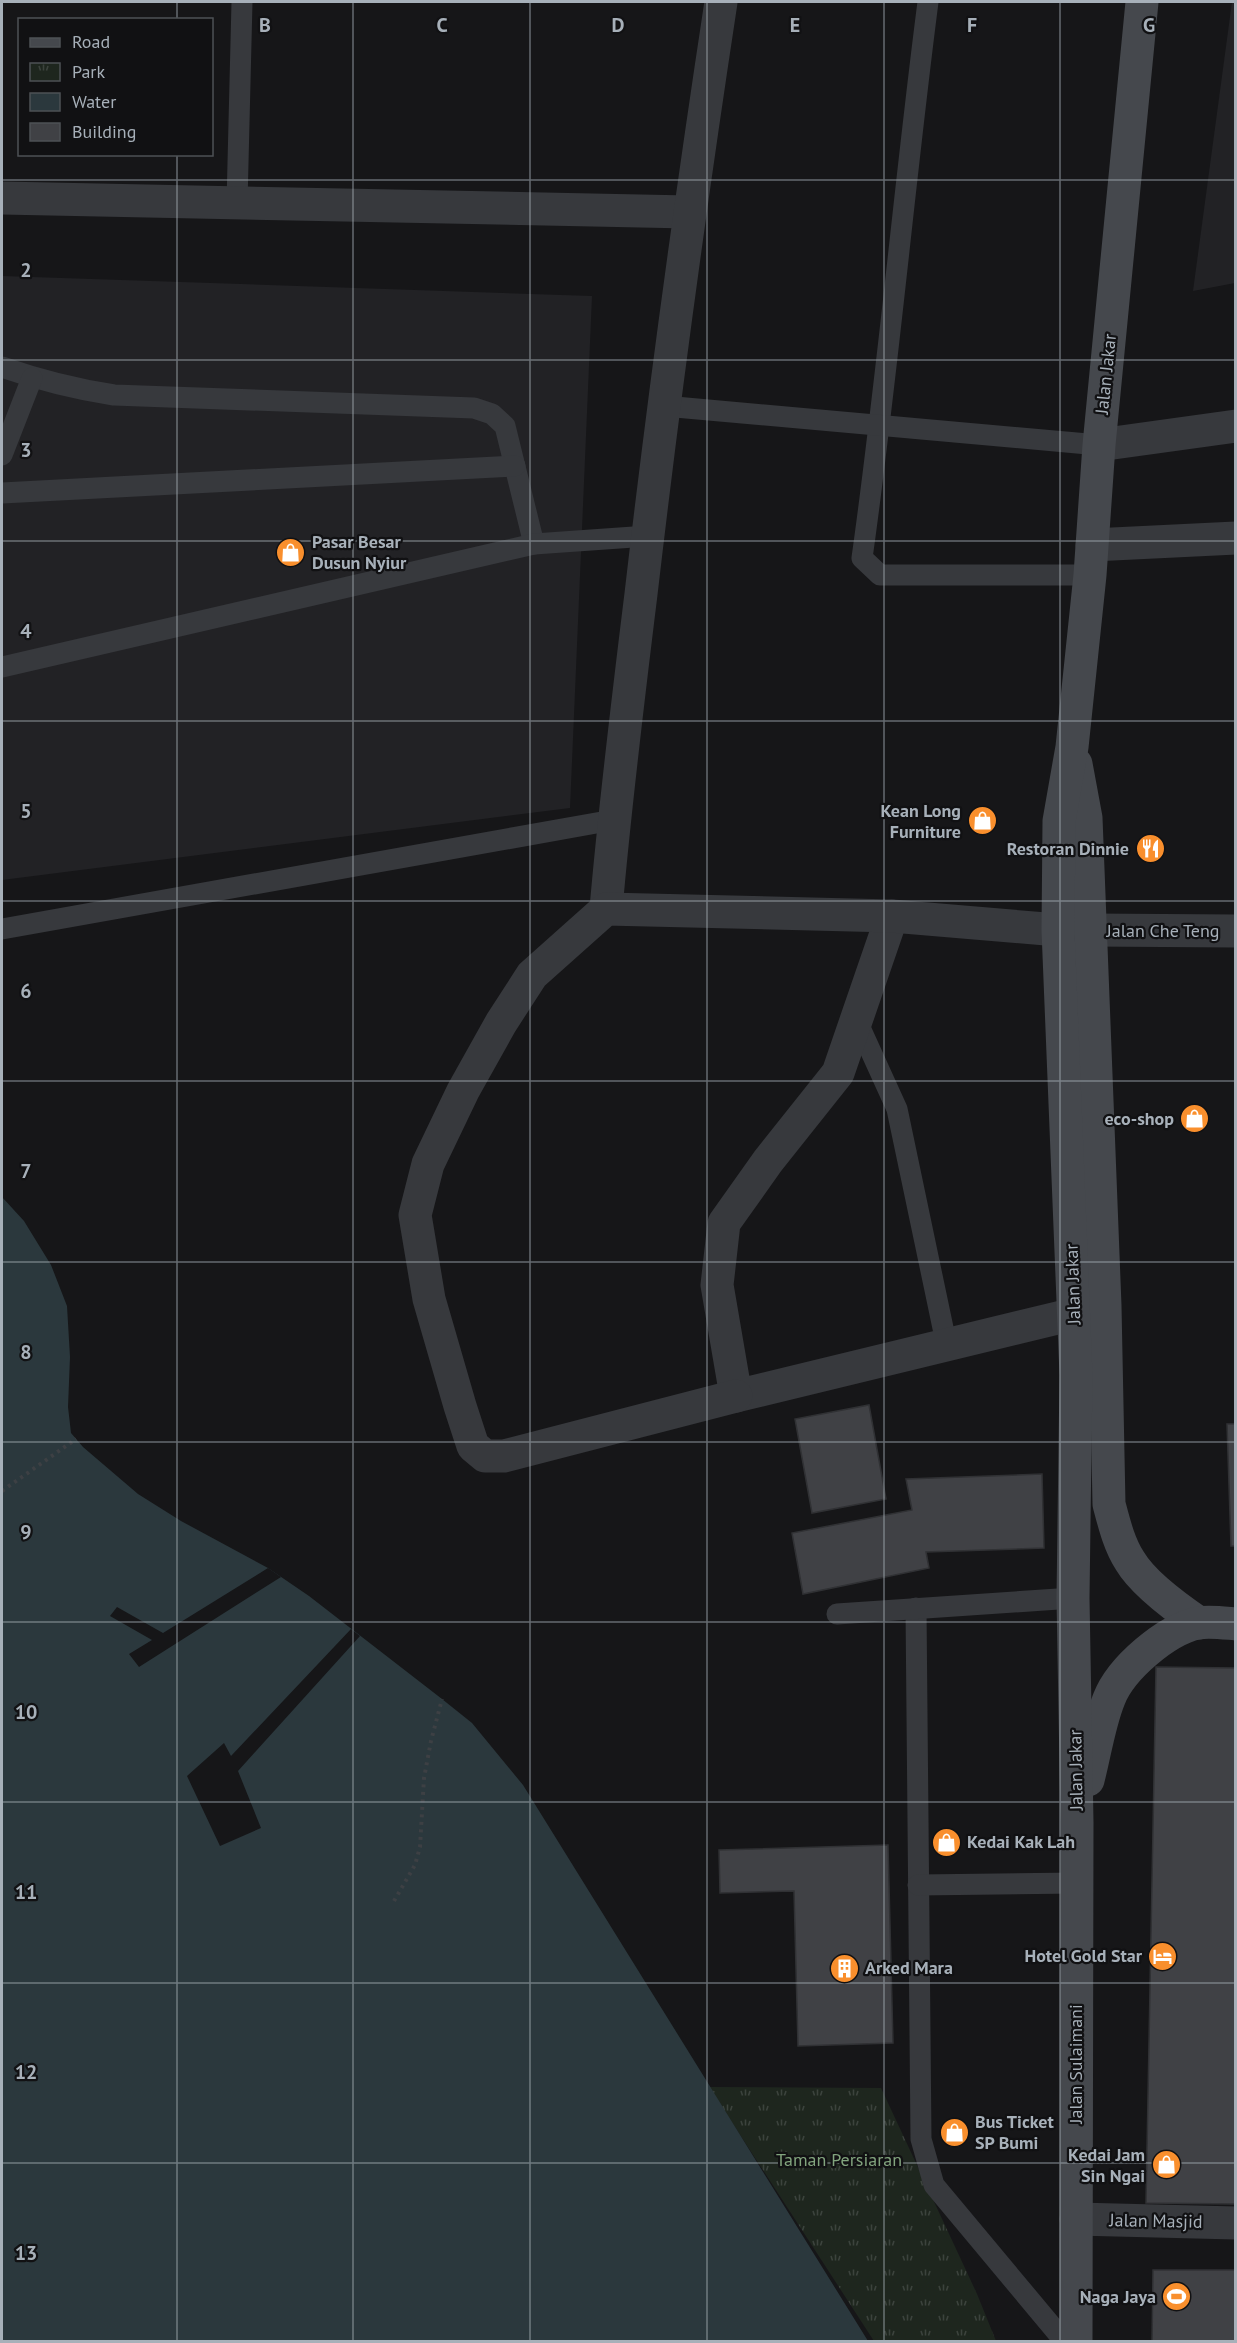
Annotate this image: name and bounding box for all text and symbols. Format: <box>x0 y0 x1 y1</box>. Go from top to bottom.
text: B <box>259 12 271 38</box>
text: C <box>436 12 448 38</box>
text: D <box>612 12 625 38</box>
text: E <box>790 12 800 38</box>
text: F <box>967 12 977 38</box>
text: G <box>1143 12 1155 38</box>
legend <box>18 18 213 156</box>
text: Road <box>72 30 110 53</box>
text: Park <box>72 60 105 83</box>
text: Water <box>72 90 116 113</box>
text: Building <box>72 120 136 143</box>
text: 2 <box>20 257 32 283</box>
street label: Jalan Jakar <box>1090 333 1121 416</box>
text: 3 <box>20 437 32 463</box>
place label: Pasar Besar Dusun Nyiur <box>312 530 407 574</box>
shop icon: Pasar Besar Dusun Nyiur <box>275 536 307 568</box>
text: 4 <box>20 618 32 644</box>
text: 5 <box>20 798 32 824</box>
place label: Kean Long Furniture <box>881 799 961 843</box>
shop icon: Kean Long Furniture <box>966 805 998 837</box>
restaurant icon: Restoran Dinnie <box>1134 833 1166 865</box>
place label: Restoran Dinnie <box>1007 837 1129 860</box>
street label: Jalan Che Teng <box>1106 919 1219 942</box>
text: 6 <box>20 978 32 1004</box>
shop icon: eco-shop <box>1179 1103 1211 1135</box>
place label: eco-shop <box>1105 1107 1174 1130</box>
text: 7 <box>20 1158 32 1184</box>
street label: Jalan Jakar <box>1060 1243 1085 1326</box>
text: 8 <box>20 1339 32 1365</box>
text: 9 <box>20 1519 32 1545</box>
text: 10 <box>15 1699 37 1725</box>
street label: Jalan Jakar <box>1063 1729 1088 1812</box>
shop icon: Kedai Kak Lah <box>930 1826 962 1858</box>
place label: Kedai Kak Lah <box>967 1830 1075 1853</box>
text: 11 <box>15 1879 37 1905</box>
hotel icon: Hotel Gold Star <box>1147 1940 1179 1972</box>
place label: Hotel Gold Star <box>1024 1944 1143 1967</box>
building icon: Arked Mara <box>828 1952 860 1984</box>
place label: Arked Mara <box>865 1956 953 1979</box>
street label: Jalan Sulaimani <box>1064 2004 1087 2125</box>
text: 12 <box>15 2059 37 2085</box>
place label: Bus Ticket SP Bumi <box>975 2110 1054 2154</box>
shop icon: Bus Ticket SP Bumi <box>938 2116 970 2148</box>
place label: Kedai Jam Sin Ngai <box>1068 2143 1145 2187</box>
park label: Taman Persiaran <box>776 2148 902 2171</box>
shop icon: Kedai Jam Sin Ngai <box>1150 2149 1182 2181</box>
street label: Jalan Masjid <box>1108 2208 1203 2233</box>
text: 13 <box>15 2240 37 2266</box>
sports icon: Naga Jaya <box>1161 2281 1193 2313</box>
place label: Naga Jaya <box>1080 2285 1156 2308</box>

